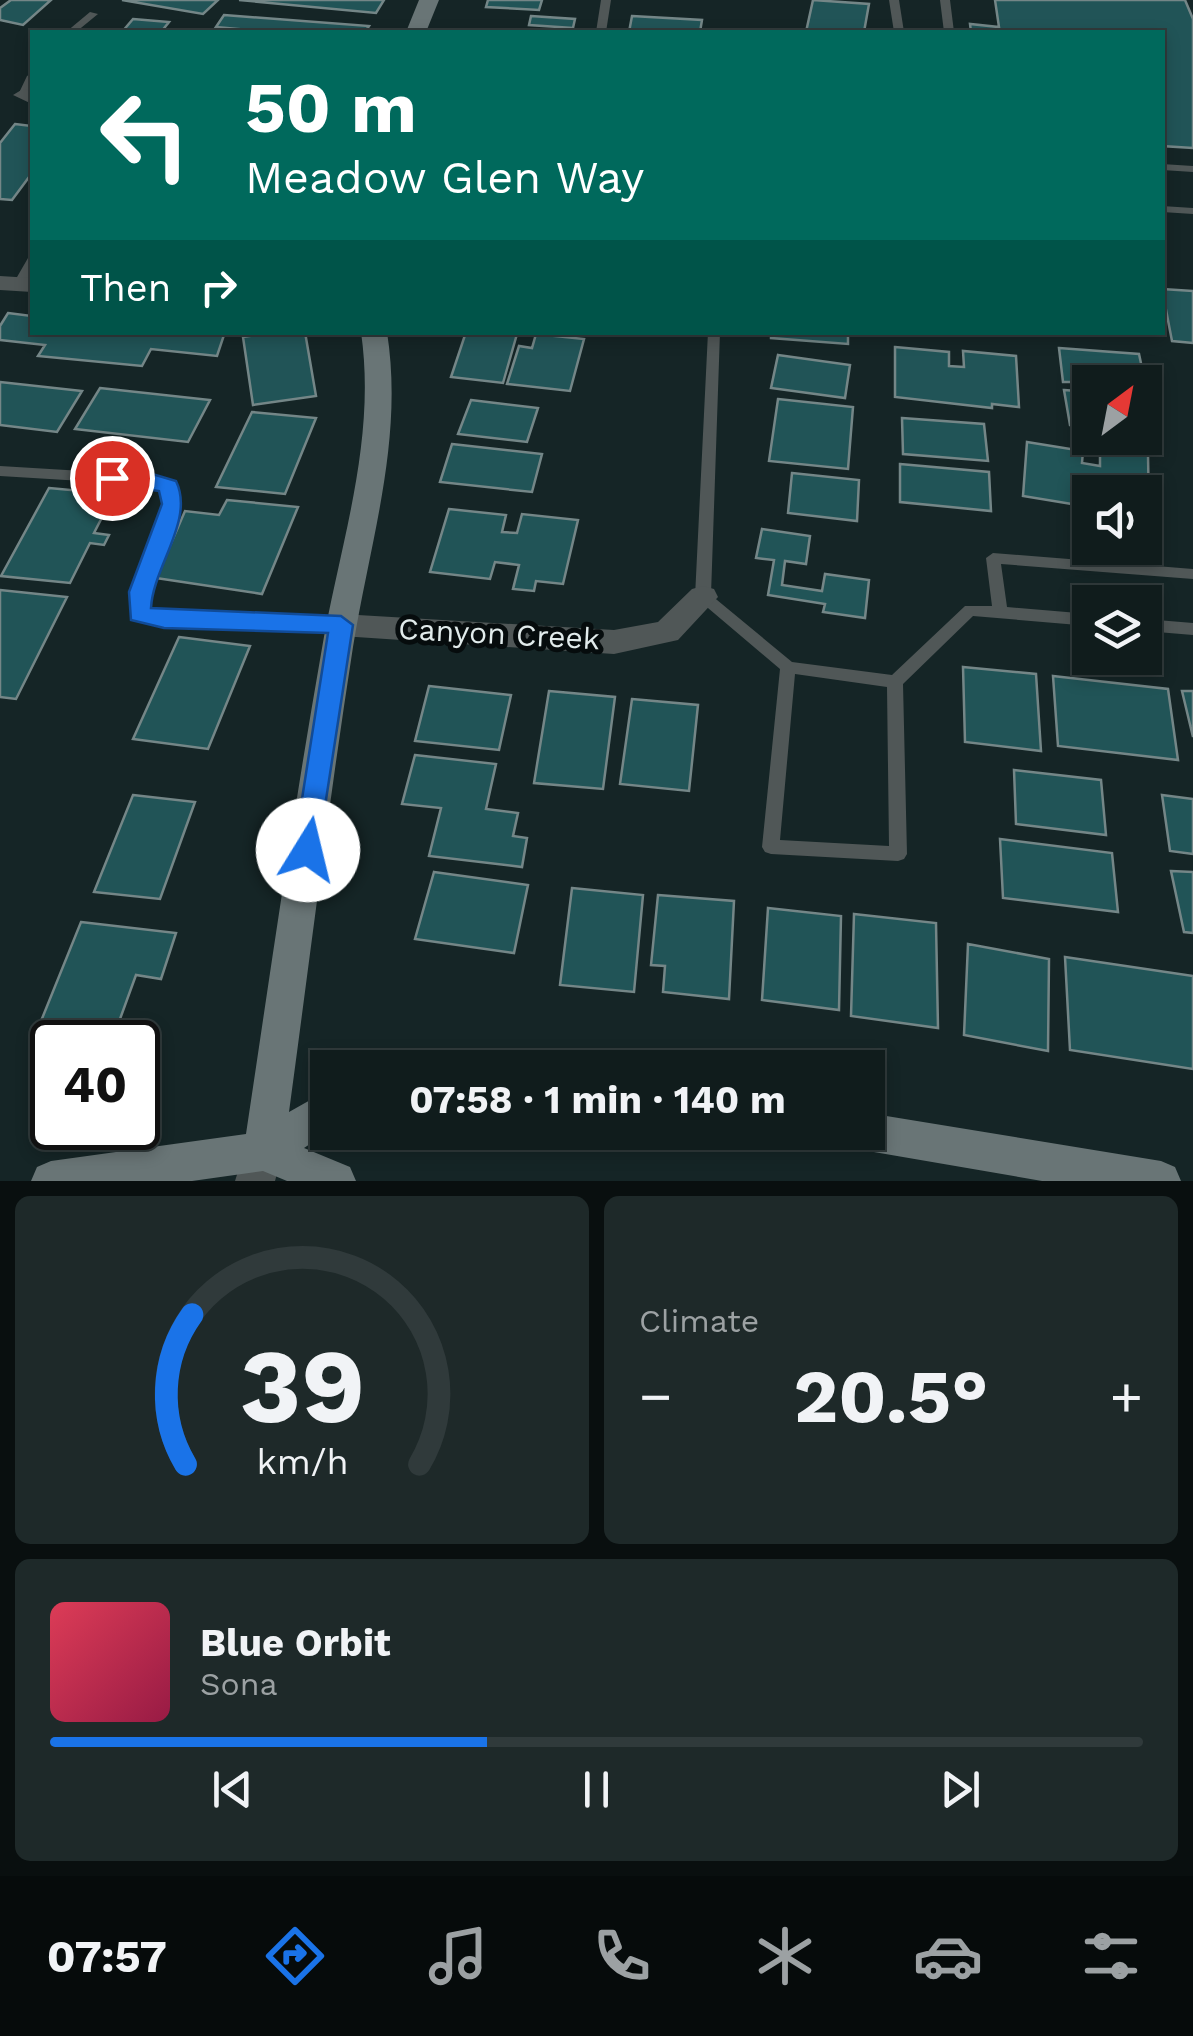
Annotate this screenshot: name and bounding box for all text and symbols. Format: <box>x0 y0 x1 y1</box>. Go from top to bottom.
text: 50 m <box>245 67 417 149</box>
icon: left <box>80 70 210 200</box>
text: Meadow Glen Way <box>245 151 644 204</box>
icon: right <box>191 260 246 315</box>
text: Then <box>80 266 171 310</box>
north arrow <box>1072 365 1162 455</box>
map controls <box>1072 365 1162 675</box>
pin <box>70 436 155 521</box>
icon: arrive <box>85 451 140 506</box>
button: sound <box>1072 475 1162 565</box>
button: layers <box>1072 585 1162 675</box>
street label: Canyon Creek <box>397 611 601 656</box>
position arrow <box>256 798 360 902</box>
speed limit sign: 40 <box>30 1020 160 1150</box>
text: 07:58 · 1 min · 140 m <box>409 1078 786 1122</box>
text: Climate <box>639 1302 759 1340</box>
text: 39 <box>239 1325 365 1447</box>
text: 20.5° <box>794 1352 988 1440</box>
text: − <box>639 1364 672 1428</box>
text: + <box>1110 1364 1143 1428</box>
text: km/h <box>256 1441 348 1483</box>
text: Blue Orbit <box>200 1621 391 1665</box>
text: Sona <box>200 1665 278 1703</box>
icon: previous <box>205 1762 260 1817</box>
icon: pause <box>569 1762 624 1817</box>
icon: next <box>933 1762 988 1817</box>
icon: directions <box>260 1921 330 1991</box>
icon: music <box>423 1921 493 1991</box>
icon: phone <box>587 1921 657 1991</box>
icon: climate <box>750 1921 820 1991</box>
icon: car <box>913 1921 983 1991</box>
icon: filters <box>1076 1921 1146 1991</box>
text: 07:57 <box>47 1930 167 1983</box>

